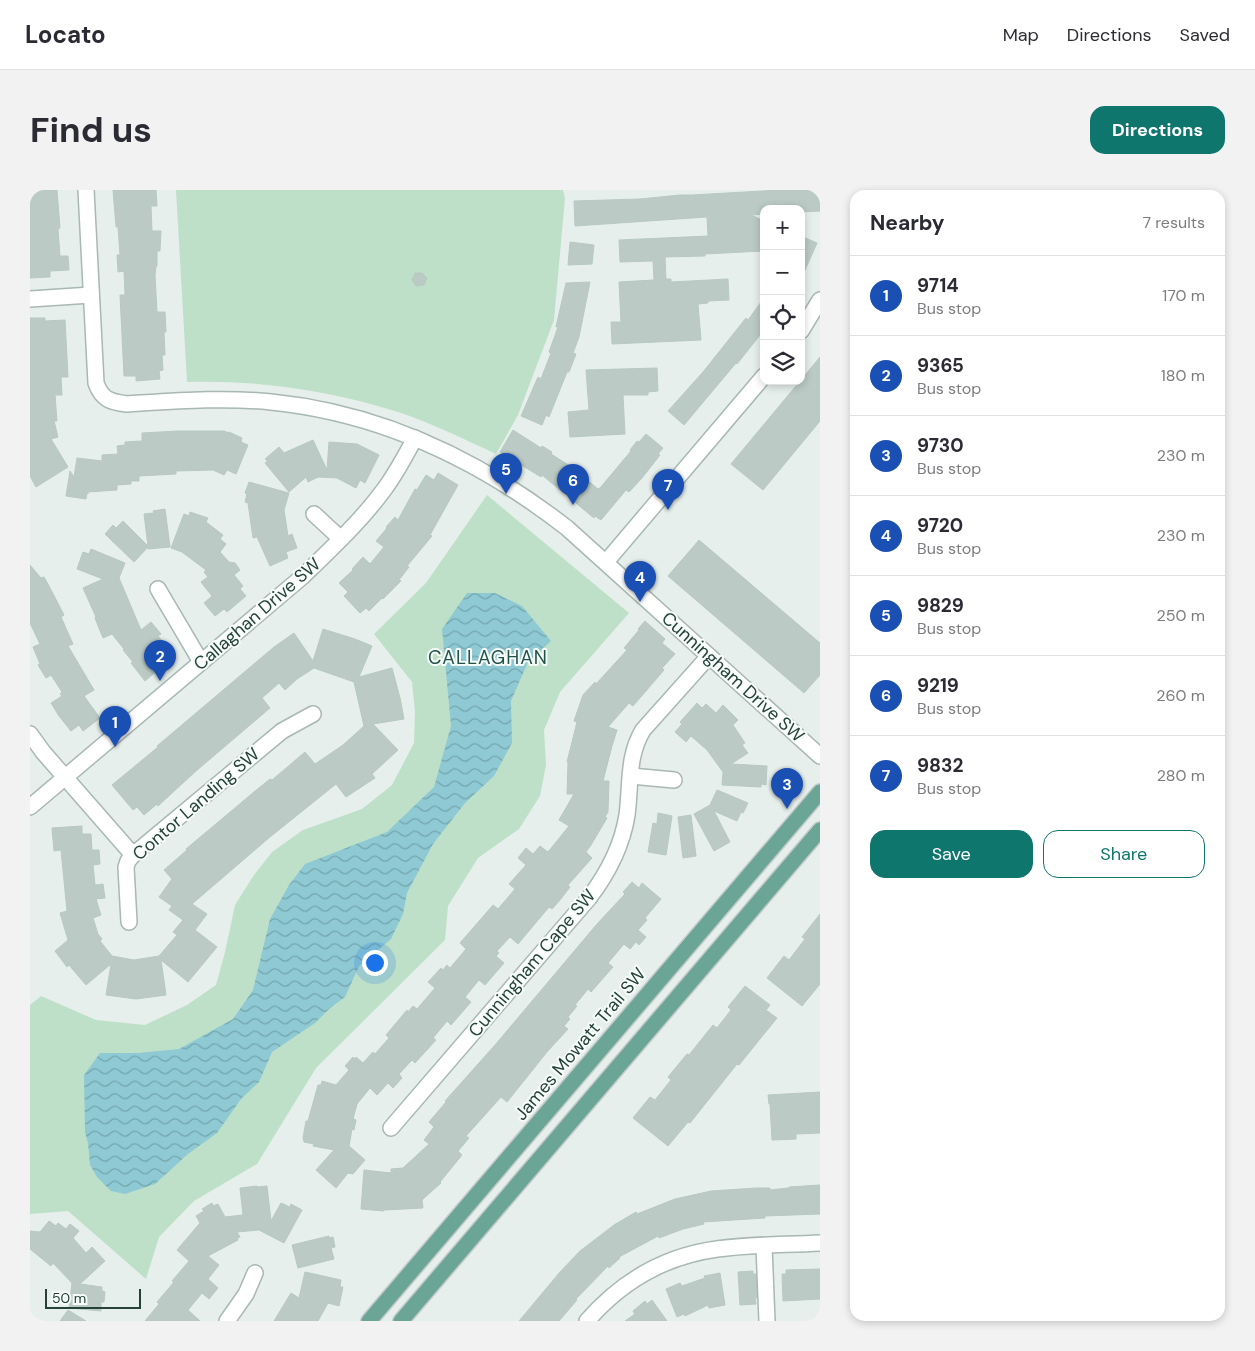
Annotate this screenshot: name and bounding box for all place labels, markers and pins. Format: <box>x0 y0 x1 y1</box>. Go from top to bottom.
pin: 5 <box>490 453 522 494</box>
pin: 6 <box>557 464 589 505</box>
pin: 7 <box>652 469 684 510</box>
pin: 4 <box>624 561 656 602</box>
pin: 2 <box>144 640 176 681</box>
pin: 1 <box>99 706 131 747</box>
pin: 3 <box>771 768 803 809</box>

